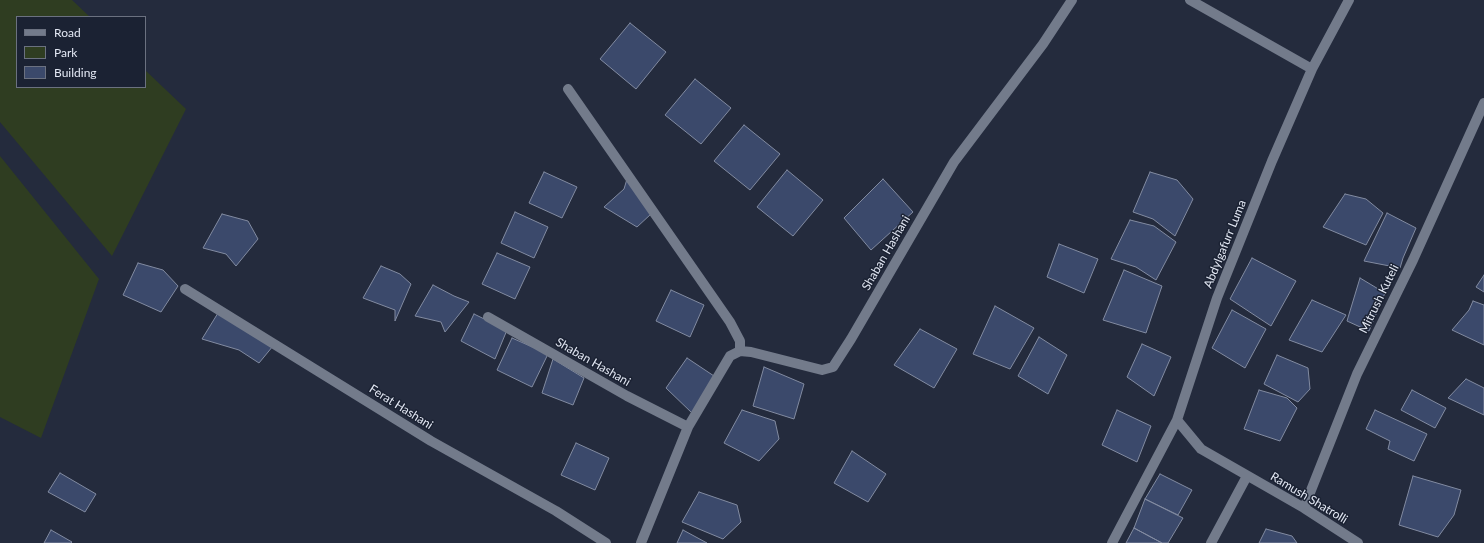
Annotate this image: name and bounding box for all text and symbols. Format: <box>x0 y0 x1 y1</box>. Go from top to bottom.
legend <box>16 16 146 88</box>
text: Road <box>54 25 81 40</box>
text: Park <box>54 45 77 60</box>
text: Building <box>54 65 97 80</box>
street label: Abdylgafurr Luma <box>1201 198 1249 290</box>
street label: Shaban Hashani <box>859 213 913 293</box>
street label: Mitrush Kuteli <box>1356 262 1402 336</box>
street label: Shaban Hashani <box>553 335 633 389</box>
street label: Ferat Hashani <box>366 382 436 432</box>
street label: Ramush Shatrolli <box>1268 469 1350 527</box>

